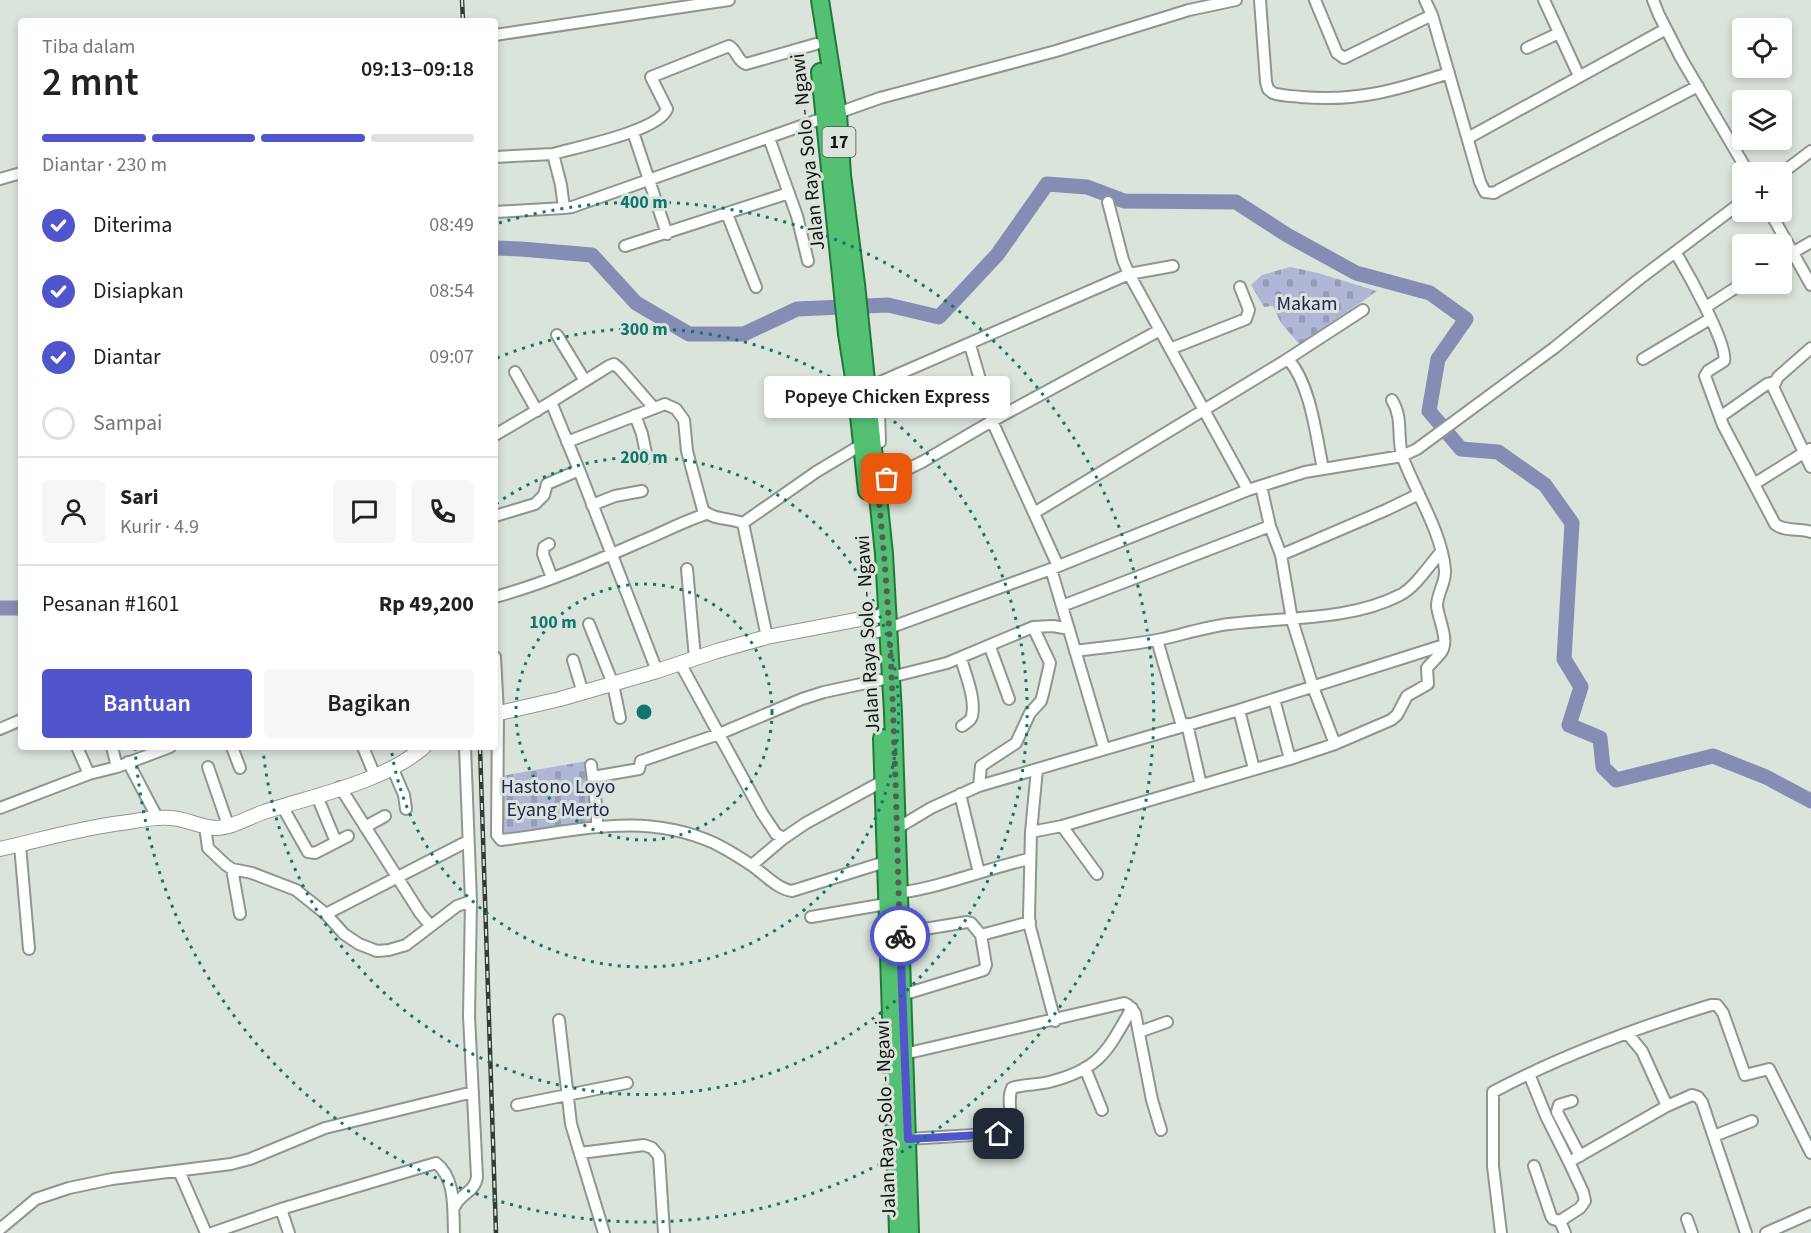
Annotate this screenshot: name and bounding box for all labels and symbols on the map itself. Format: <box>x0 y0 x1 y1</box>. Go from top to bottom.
street label: Jalan Raya Solo - Ngawi <box>784 52 832 252</box>
road number: 17 <box>822 127 856 157</box>
text: 400 m <box>620 190 668 215</box>
park label: Makam <box>1277 290 1337 318</box>
text: 300 m <box>620 317 668 342</box>
callout: Popeye Chicken Express <box>764 377 1010 419</box>
text: 200 m <box>620 445 668 470</box>
pin <box>861 453 912 504</box>
street label: Jalan Raya Solo - Ngawi <box>849 534 887 734</box>
text: 100 m <box>529 610 577 635</box>
centre of rings <box>634 702 654 722</box>
park label: Hastono Loyo Eyang Merto <box>501 773 615 824</box>
courier <box>870 906 930 966</box>
street label: Jalan Raya Solo - Ngawi <box>869 1020 903 1218</box>
pin <box>973 1108 1024 1159</box>

